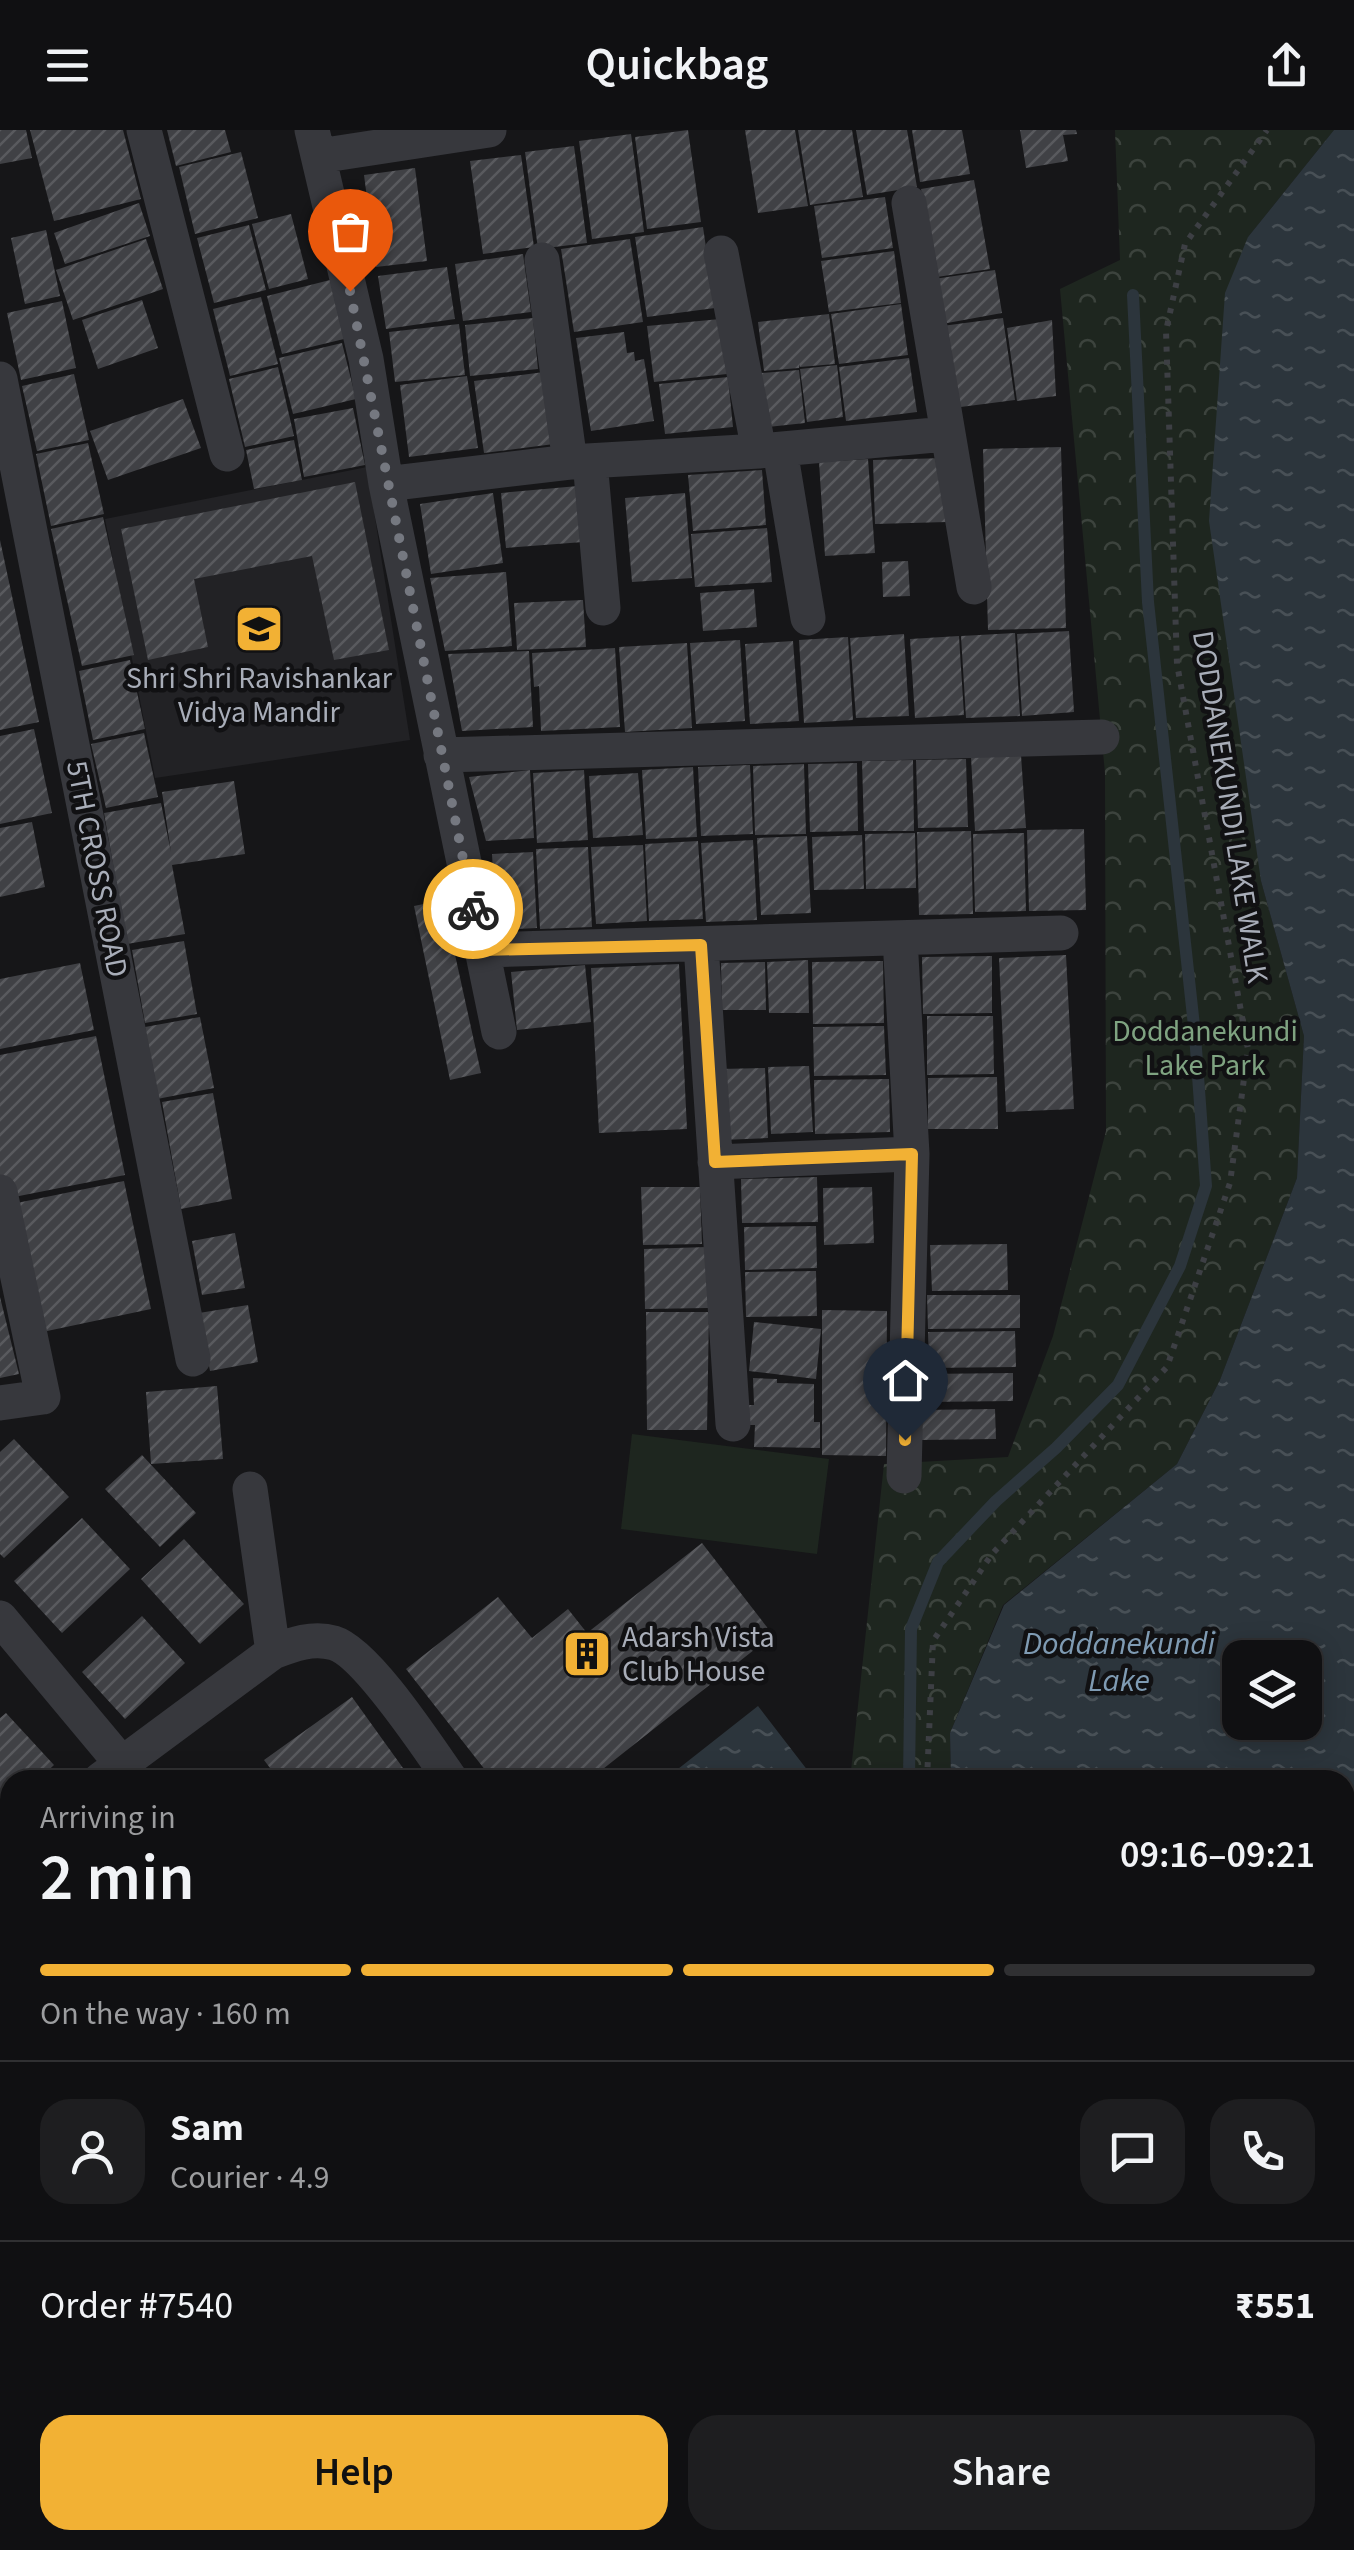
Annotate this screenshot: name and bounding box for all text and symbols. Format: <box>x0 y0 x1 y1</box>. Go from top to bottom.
text: Quickbag <box>586 33 768 97</box>
icon: menu <box>40 38 95 93</box>
icon: share <box>1259 38 1314 93</box>
pin <box>308 189 393 292</box>
icon: bag <box>323 204 378 259</box>
school or university icon: Shri Shri Ravishankar Vidya Mandir <box>233 603 285 655</box>
street label: DODDANEKUNDI LAKE WALK <box>1181 628 1279 987</box>
place label: Shri Shri Ravishankar Vidya Mandir <box>126 657 393 734</box>
street label: 5TH CROSS ROAD <box>55 757 139 981</box>
courier <box>423 859 523 959</box>
icon: bike <box>446 882 501 937</box>
park label: Doddanekundi Lake Park <box>1112 1010 1298 1087</box>
pin <box>863 1338 948 1441</box>
icon: home <box>878 1353 933 1408</box>
place label: Adarsh Vista Club House <box>622 1616 775 1693</box>
water label: Doddanekundi Lake <box>1023 1621 1215 1704</box>
building icon: Adarsh Vista Club House <box>561 1628 613 1680</box>
map controls <box>1222 1640 1322 1740</box>
button: layers <box>1222 1640 1322 1740</box>
text: Arriving in <box>40 1795 176 1841</box>
text: 09:16–09:21 <box>1120 1828 1315 1882</box>
text: 2 min <box>40 1832 195 1925</box>
text: On the way · 160 m <box>40 1991 291 2037</box>
button: person <box>40 2099 145 2204</box>
button: chat <box>1080 2099 1185 2204</box>
button: phone <box>1210 2099 1315 2204</box>
text: Sam <box>170 2101 244 2155</box>
text: Courier · 4.9 <box>170 2155 330 2201</box>
text: Order #7540 <box>40 2279 233 2333</box>
text: ₹551 <box>1235 2279 1315 2333</box>
button: Help <box>40 2415 668 2530</box>
button: Share <box>688 2415 1315 2530</box>

